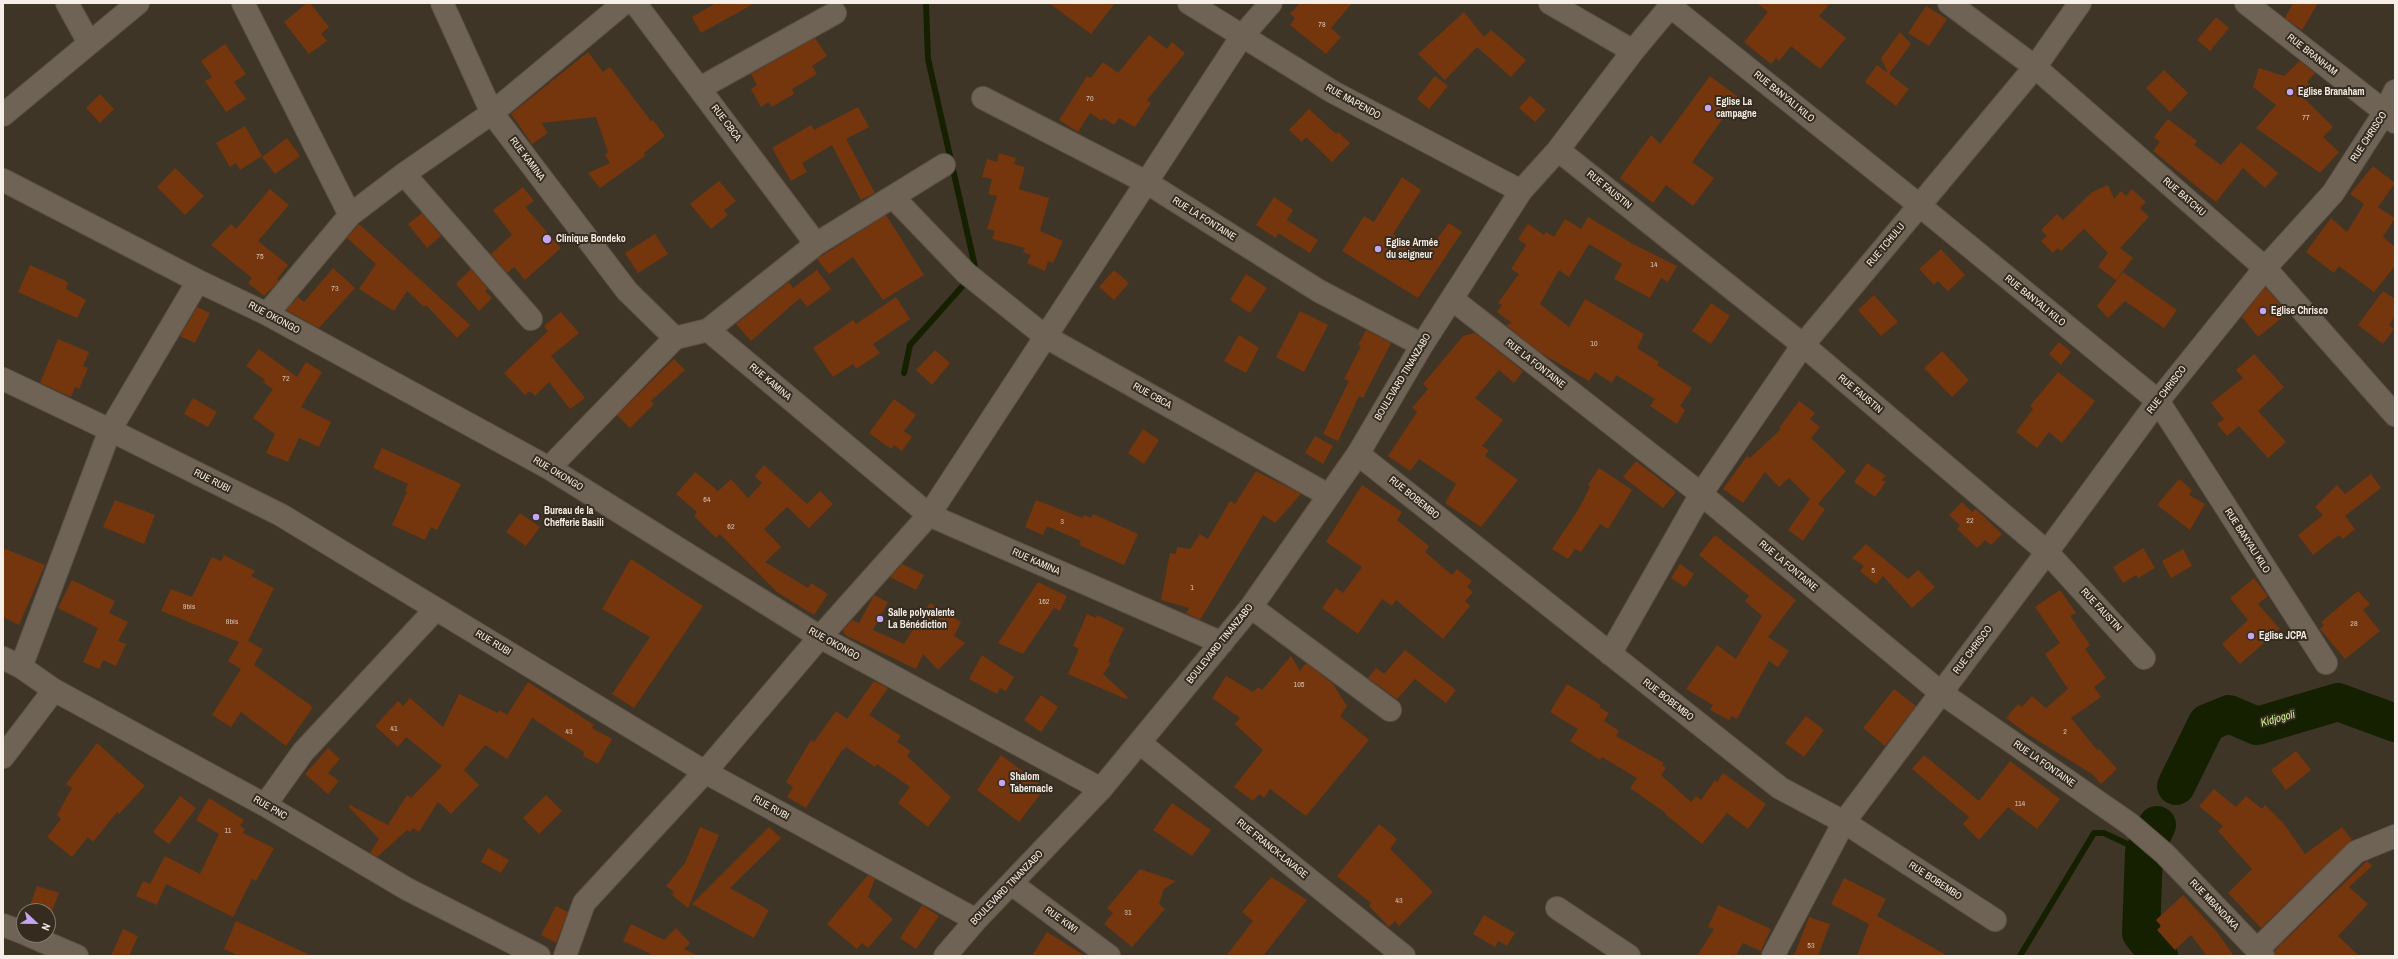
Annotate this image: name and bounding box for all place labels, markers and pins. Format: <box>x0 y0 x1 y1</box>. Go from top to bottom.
place label: Eglise Branaham <box>2298 86 2365 98</box>
marker: Eglise Branaham <box>2285 87 2295 97</box>
place label: Eglise La campagne <box>1716 96 1757 120</box>
marker: Eglise La campagne <box>1703 103 1713 113</box>
marker: Clinique Bondeko <box>541 233 553 245</box>
place label: Clinique Bondeko <box>556 233 626 245</box>
place label: Eglise Armée du seigneur <box>1386 237 1438 260</box>
marker: Eglise Armée du seigneur <box>1373 244 1383 254</box>
place label: Eglise Chrisco <box>2271 305 2328 317</box>
marker: Eglise Chrisco <box>2258 306 2268 316</box>
place label: Bureau de la Chefferie Basili <box>544 505 604 528</box>
marker: Bureau de la Chefferie Basili <box>531 512 541 522</box>
place label: Salle polyvalente La Bénédiction <box>888 607 955 630</box>
marker: Salle polyvalente La Bénédiction <box>875 614 885 624</box>
place label: Eglise JCPA <box>2259 630 2307 642</box>
marker: Eglise JCPA <box>2246 631 2256 641</box>
place label: Shalom Tabernacle <box>1010 771 1053 794</box>
marker: Shalom Tabernacle <box>997 778 1007 788</box>

